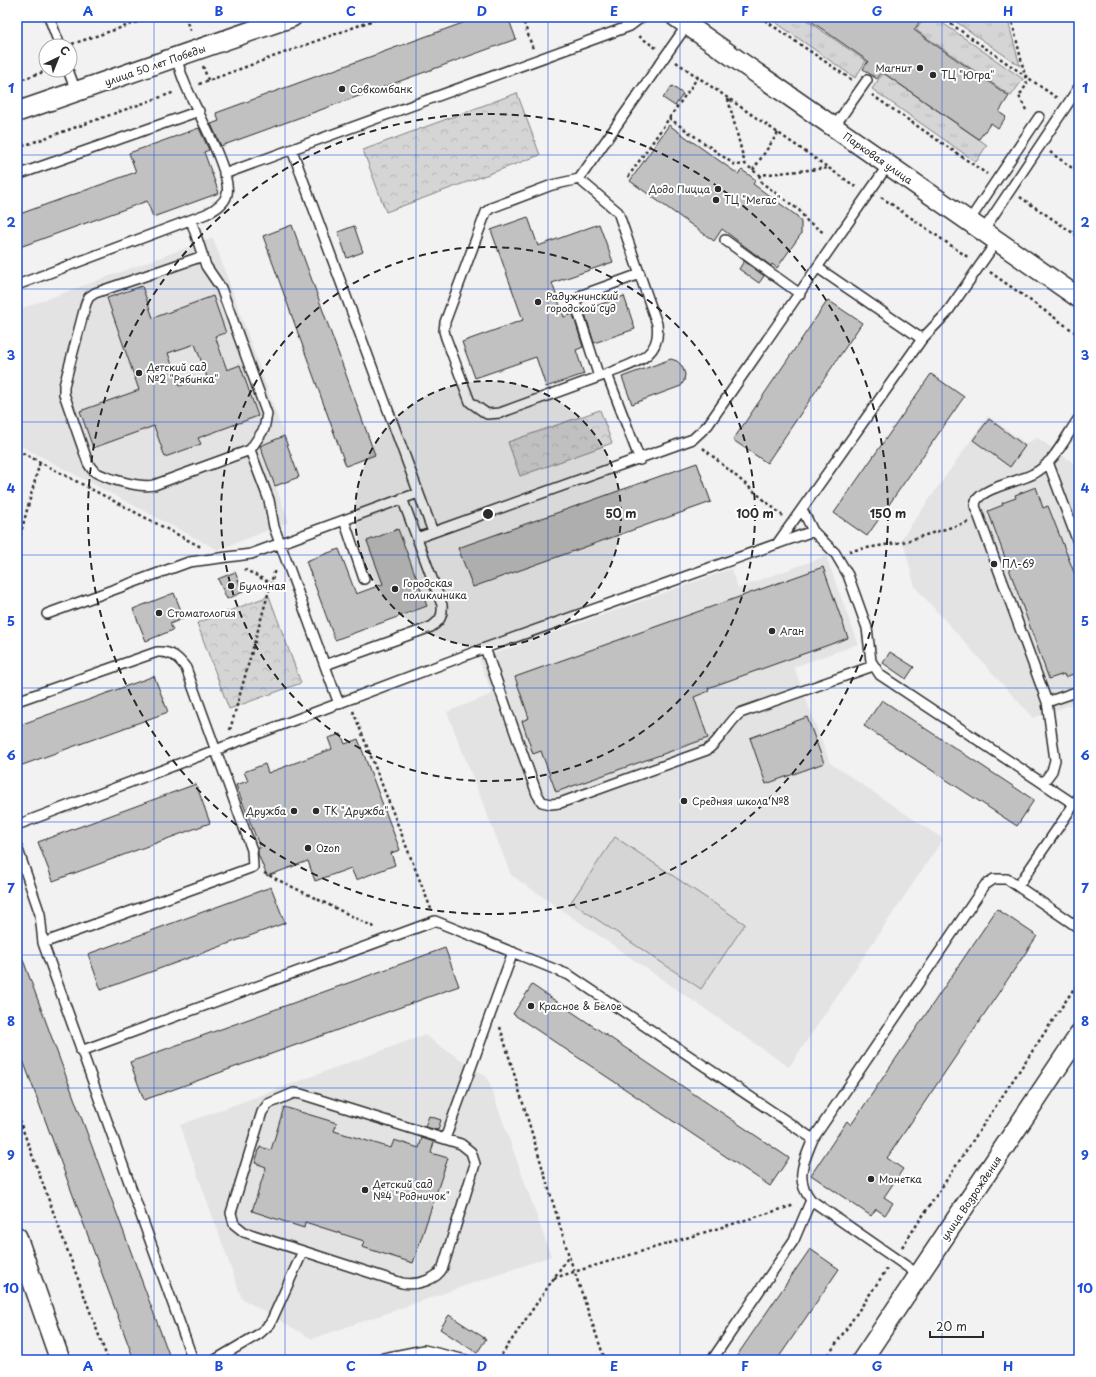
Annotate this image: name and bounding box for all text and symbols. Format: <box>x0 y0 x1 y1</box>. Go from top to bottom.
text: A <box>83 1 93 20</box>
text: B <box>215 1 224 20</box>
text: C <box>346 1 356 20</box>
text: D <box>477 1 487 20</box>
text: E <box>610 1 618 20</box>
text: F <box>741 1 749 20</box>
text: G <box>872 1 882 20</box>
text: H <box>1003 1 1013 20</box>
north arrow <box>38 38 78 78</box>
street label: улица 50 лет Победы <box>102 40 207 89</box>
text: С <box>56 41 74 59</box>
place label: Магнит <box>875 60 913 75</box>
marker: Магнит <box>915 63 925 73</box>
place label: ТЦ "Югра" <box>941 67 994 82</box>
marker: ТЦ "Югра" <box>928 70 938 80</box>
text: 1 <box>8 78 14 97</box>
text: 1 <box>1082 78 1088 97</box>
place label: Совкомбанк <box>350 81 412 96</box>
marker: Совкомбанк <box>337 84 347 94</box>
street label: Парковая улица <box>841 128 917 187</box>
place label: Додо Пицца <box>648 181 711 196</box>
marker: Додо Пицца <box>713 184 723 194</box>
place label: ТЦ "Мегас" <box>724 192 781 207</box>
marker: ТЦ "Мегас" <box>711 195 721 205</box>
text: 2 <box>6 212 16 231</box>
text: 2 <box>1080 212 1090 231</box>
place label: Радужнинский городской суд <box>546 288 619 315</box>
marker: Радужнинский городской суд <box>533 297 543 307</box>
text: 3 <box>7 345 16 364</box>
text: 3 <box>1081 345 1090 364</box>
place label: Детский сад №2 "Рябинка" <box>146 359 218 386</box>
marker: Детский сад №2 "Рябинка" <box>134 368 144 378</box>
text: 4 <box>7 478 16 497</box>
text: 4 <box>1081 478 1090 497</box>
text: 50 m <box>605 504 637 522</box>
text: 100 m <box>736 504 774 522</box>
text: 150 m <box>870 504 906 522</box>
centre of rings <box>481 507 495 521</box>
place label: ПЛ-69 <box>1002 556 1035 571</box>
marker: ПЛ-69 <box>989 559 999 569</box>
place label: Городская поликлиника <box>403 575 468 602</box>
place label: Булочная <box>239 578 286 594</box>
marker: Булочная <box>226 581 236 591</box>
marker: Городская поликлиника <box>390 584 400 594</box>
place label: Стоматология <box>167 605 236 620</box>
marker: Стоматология <box>154 608 164 618</box>
text: 5 <box>7 611 15 630</box>
text: 5 <box>1081 611 1089 630</box>
place label: Аган <box>780 623 804 638</box>
marker: Аган <box>767 626 777 636</box>
text: 6 <box>6 745 16 764</box>
text: 6 <box>1080 745 1090 764</box>
place label: Средняя школа №8 <box>692 793 790 808</box>
marker: Средняя школа №8 <box>679 796 689 806</box>
place label: Дружба <box>245 803 287 818</box>
place label: ТК "Дружба" <box>324 803 388 818</box>
marker: Дружба <box>289 806 299 816</box>
marker: ТК "Дружба" <box>311 806 321 816</box>
place label: Ozon <box>316 840 340 855</box>
marker: Ozon <box>303 843 313 853</box>
text: 7 <box>7 878 15 897</box>
text: 7 <box>1081 878 1089 897</box>
place label: Красное & Белое <box>539 998 622 1013</box>
marker: Красное & Белое <box>526 1001 536 1011</box>
text: 8 <box>7 1011 15 1030</box>
text: 8 <box>1081 1011 1089 1030</box>
text: 9 <box>7 1145 15 1164</box>
text: 9 <box>1081 1145 1089 1164</box>
street label: улица Возрождения <box>937 1153 1004 1243</box>
place label: Монетка <box>879 1171 923 1186</box>
marker: Монетка <box>866 1174 876 1184</box>
place label: Детский сад №4 "Родничок" <box>372 1176 450 1203</box>
marker: Детский сад №4 "Родничок" <box>360 1185 370 1195</box>
text: 10 <box>3 1278 19 1297</box>
text: 10 <box>1077 1278 1093 1297</box>
scale bar <box>930 1313 983 1339</box>
text: 20 m <box>936 1317 967 1335</box>
text: A <box>83 1356 93 1375</box>
text: B <box>215 1356 224 1375</box>
text: C <box>346 1356 356 1375</box>
text: D <box>477 1356 487 1375</box>
text: E <box>610 1356 618 1375</box>
text: F <box>741 1356 749 1375</box>
text: G <box>872 1356 882 1375</box>
text: H <box>1003 1356 1013 1375</box>

